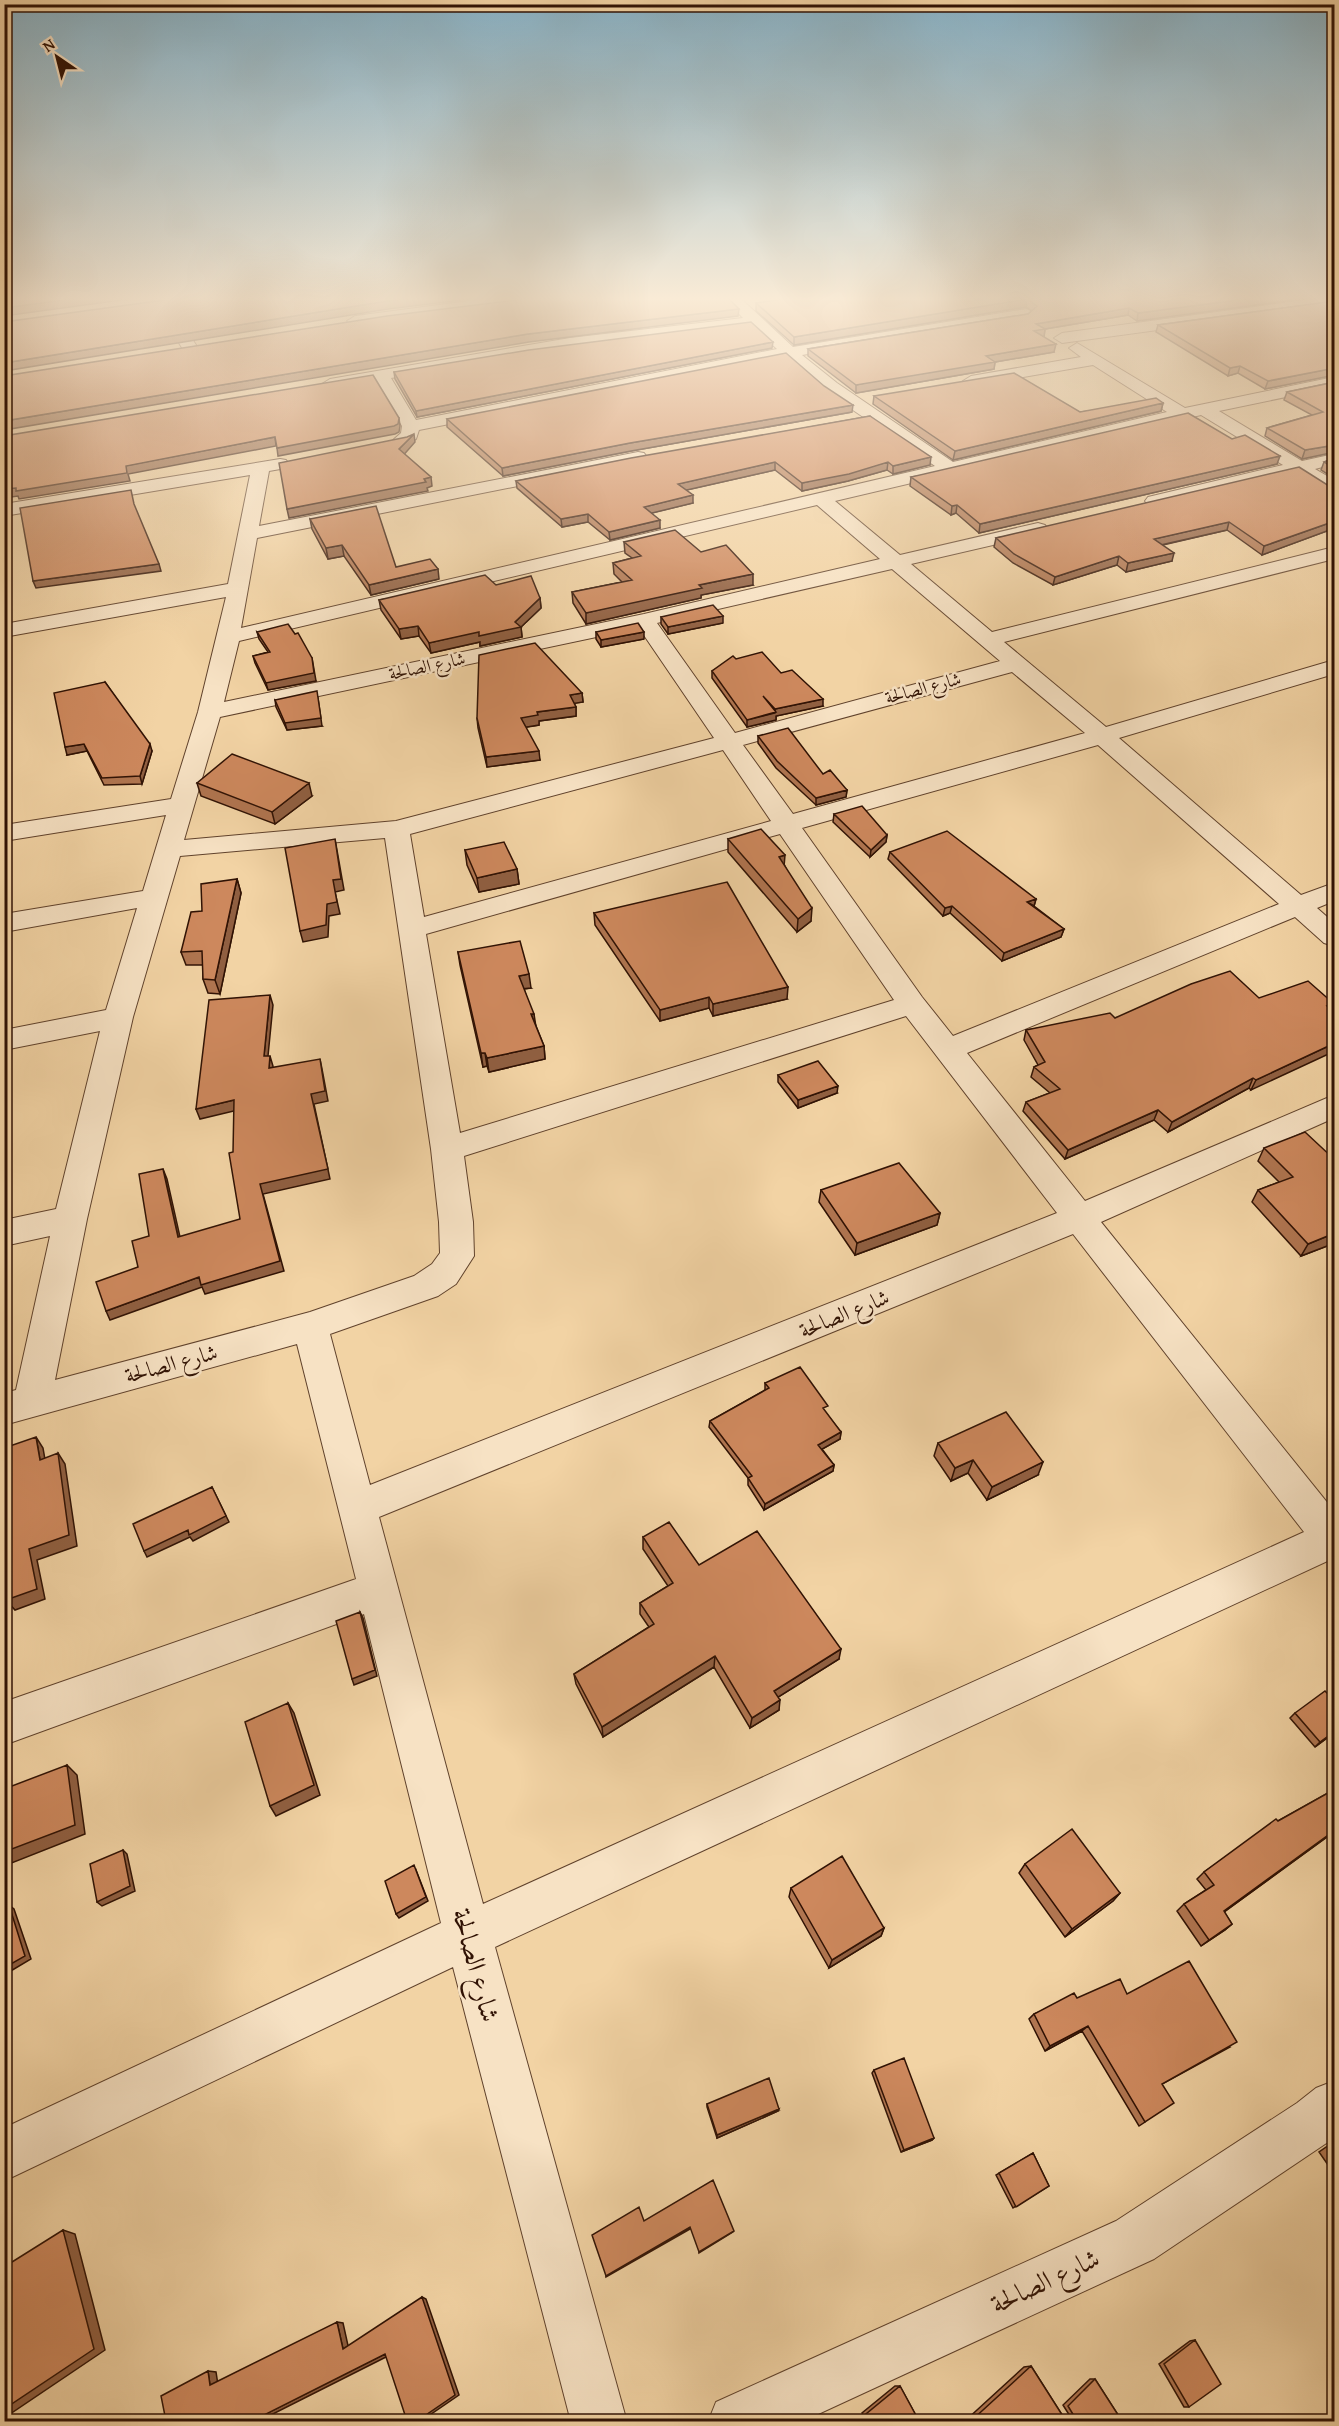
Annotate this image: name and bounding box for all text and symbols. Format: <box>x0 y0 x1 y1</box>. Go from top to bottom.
north arrow <box>27 27 87 87</box>
text: N <box>37 32 60 58</box>
street label: شارع الصالحة <box>386 644 468 689</box>
street label: شارع الصالحة <box>882 664 964 713</box>
street label: شارع الصالحة <box>794 1280 895 1348</box>
street label: شارع الصالحة <box>121 1335 222 1394</box>
street label: شارع الصالحة <box>440 1903 511 2027</box>
street label: شارع الصالحة <box>983 2237 1107 2326</box>

